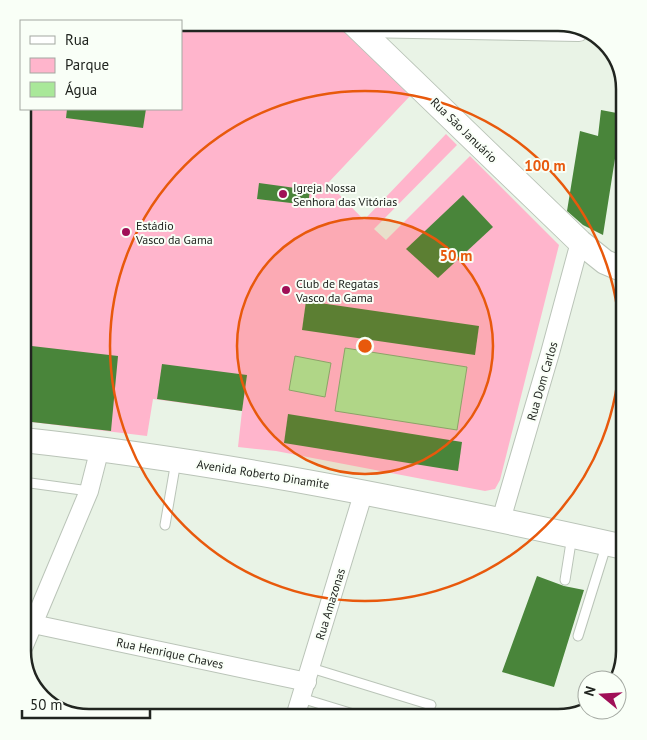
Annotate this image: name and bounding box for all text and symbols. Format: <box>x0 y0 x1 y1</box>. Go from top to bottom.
legend <box>20 20 182 110</box>
text: Rua <box>65 30 89 49</box>
text: Parque <box>65 55 109 74</box>
text: Água <box>65 80 97 99</box>
street label: Rua São Januário <box>428 94 500 166</box>
text: 100 m <box>524 156 566 175</box>
place label: Igreja Nossa Senhora das Vitórias <box>293 180 397 209</box>
marker: Igreja Nossa Senhora das Vitórias <box>277 188 289 200</box>
place label: Estádio Vasco da Gama <box>135 218 213 247</box>
marker: Estádio Vasco da Gama <box>120 226 132 238</box>
text: 50 m <box>440 246 472 265</box>
place label: Club de Regatas Vasco da Gama <box>295 276 378 305</box>
marker: Club de Regatas Vasco da Gama <box>280 284 292 296</box>
centre of rings <box>356 337 374 355</box>
street label: Rua Dom Carlos <box>524 340 560 422</box>
street label: Avenida Roberto Dinamite <box>196 456 330 492</box>
street label: Rua Amazonas <box>312 566 348 642</box>
street label: Rua Henrique Chaves <box>115 634 225 672</box>
north arrow <box>577 670 627 720</box>
text: N <box>580 684 600 698</box>
scale bar <box>22 688 150 720</box>
text: 50 m <box>30 695 63 714</box>

